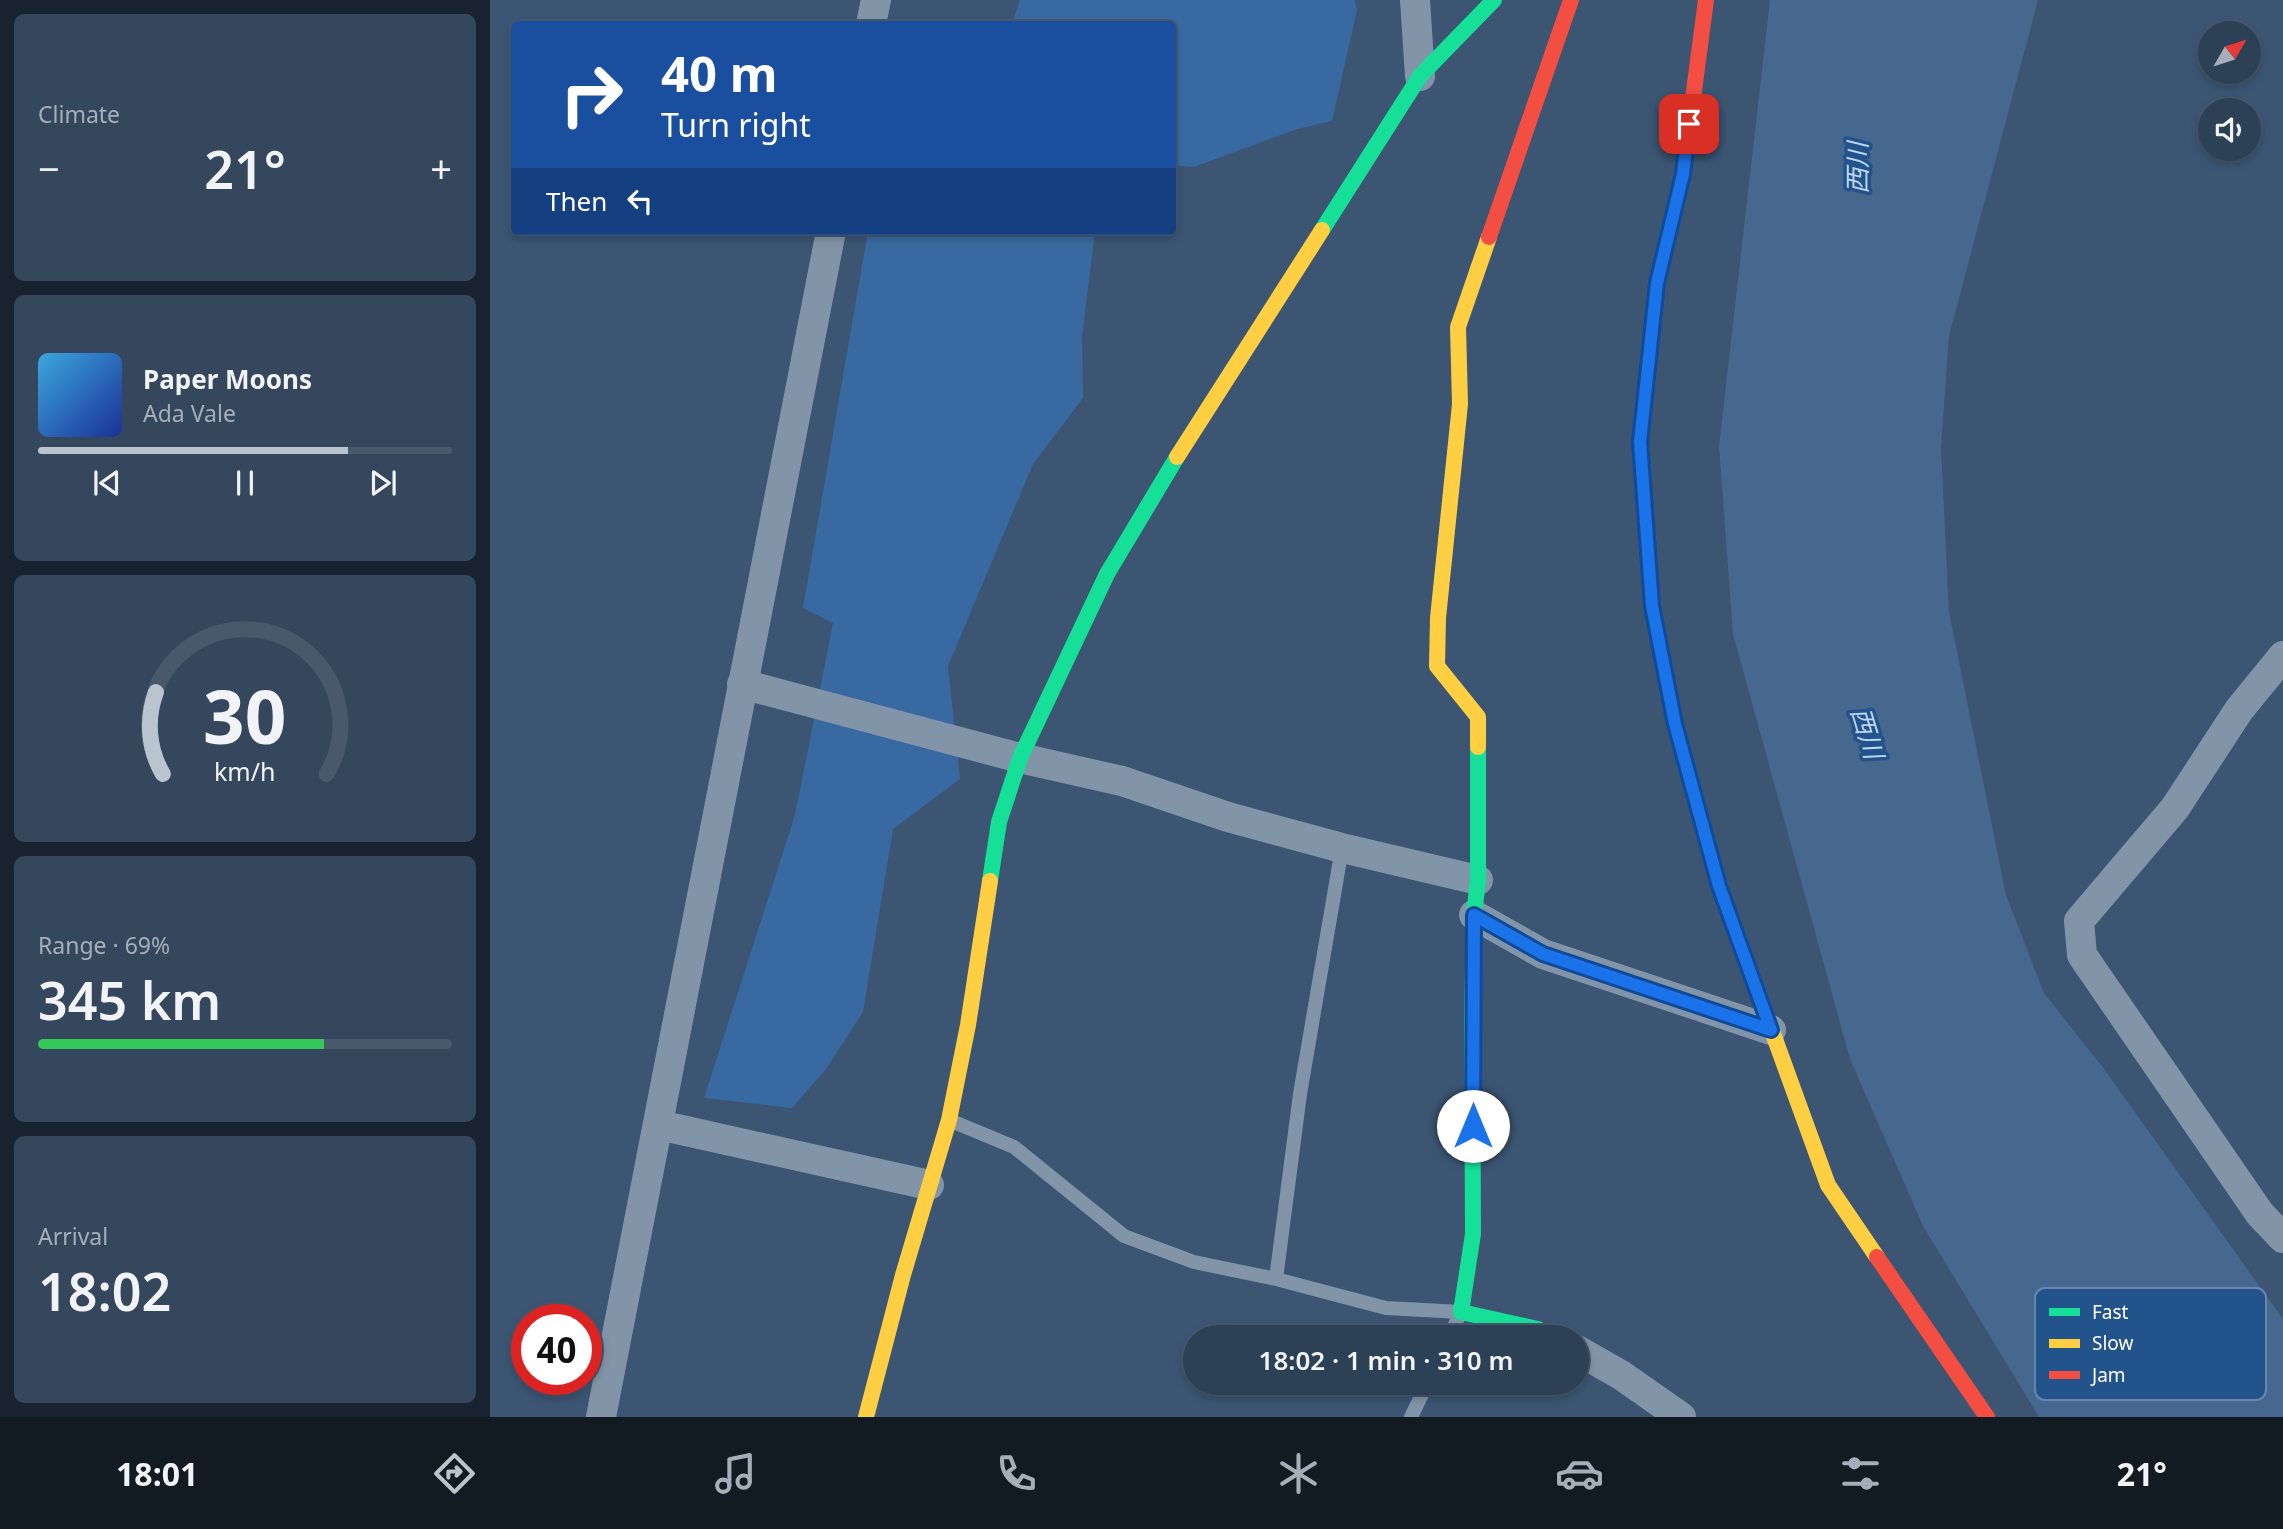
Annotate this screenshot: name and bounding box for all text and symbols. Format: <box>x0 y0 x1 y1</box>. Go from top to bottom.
north arrow <box>2198 21 2261 84</box>
map controls <box>2198 21 2261 161</box>
text: 40 m <box>661 40 778 106</box>
icon: right <box>546 49 637 140</box>
pin <box>1659 94 1719 154</box>
text: Climate <box>38 98 120 130</box>
button: sound <box>2198 98 2261 161</box>
text: Turn right <box>661 103 811 146</box>
icon: arrive <box>1670 105 1708 143</box>
text: 21° <box>204 133 286 204</box>
water label: 西川 <box>1839 139 1875 194</box>
text: − <box>38 142 60 194</box>
text: + <box>430 142 452 194</box>
icon: left <box>621 182 659 220</box>
text: Then <box>546 183 607 219</box>
text: Paper Moons <box>143 361 312 397</box>
text: Ada Vale <box>143 397 236 429</box>
icon: previous <box>88 464 126 502</box>
icon: pause <box>226 464 264 502</box>
icon: next <box>364 464 402 502</box>
text: 30 <box>203 667 287 766</box>
water label: 西川 <box>1843 703 1894 766</box>
text: km/h <box>214 754 276 788</box>
text: Range · 69% <box>38 929 170 961</box>
text: 345 km <box>38 964 221 1035</box>
position arrow <box>1436 1089 1510 1163</box>
text: Arrival <box>38 1220 108 1252</box>
text: 18:02 <box>38 1255 171 1326</box>
legend <box>2035 1288 2266 1400</box>
text: Fast <box>2092 1299 2129 1325</box>
speed limit sign: 40 <box>511 1304 602 1395</box>
text: Slow <box>2092 1330 2133 1356</box>
text: 18:02 · 1 min · 310 m <box>1259 1342 1513 1378</box>
text: Jam <box>2090 1362 2126 1388</box>
icon: directions <box>430 1449 479 1498</box>
icon: music <box>711 1449 760 1498</box>
icon: phone <box>992 1449 1041 1498</box>
icon: climate <box>1274 1449 1323 1498</box>
icon: car <box>1555 1449 1604 1498</box>
icon: filters <box>1836 1449 1885 1498</box>
text: 18:01 <box>116 1452 198 1495</box>
text: 21° <box>2117 1452 2167 1495</box>

